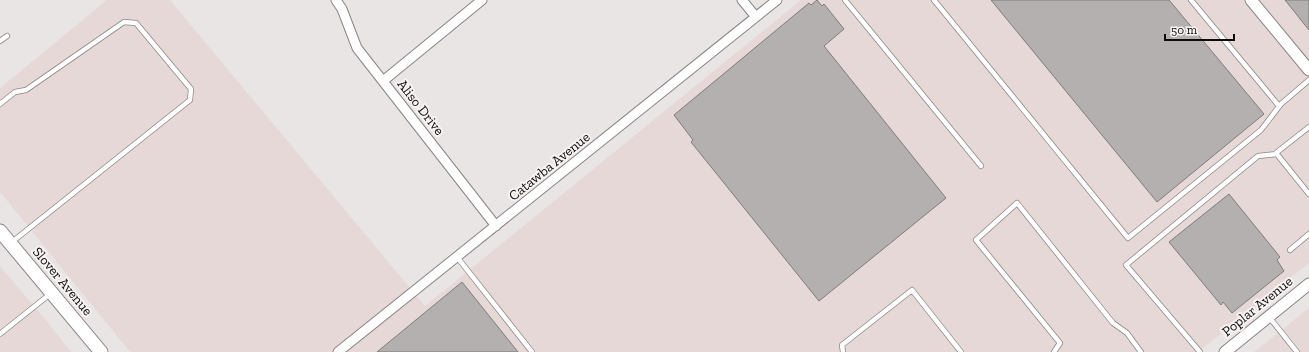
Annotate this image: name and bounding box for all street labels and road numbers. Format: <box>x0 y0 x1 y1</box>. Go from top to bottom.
street label: Aliso Drive <box>394 76 448 139</box>
street label: Catawba Avenue <box>505 128 594 204</box>
street label: Slover Avenue <box>29 244 97 319</box>
street label: Poplar Avenue <box>1219 273 1296 340</box>

